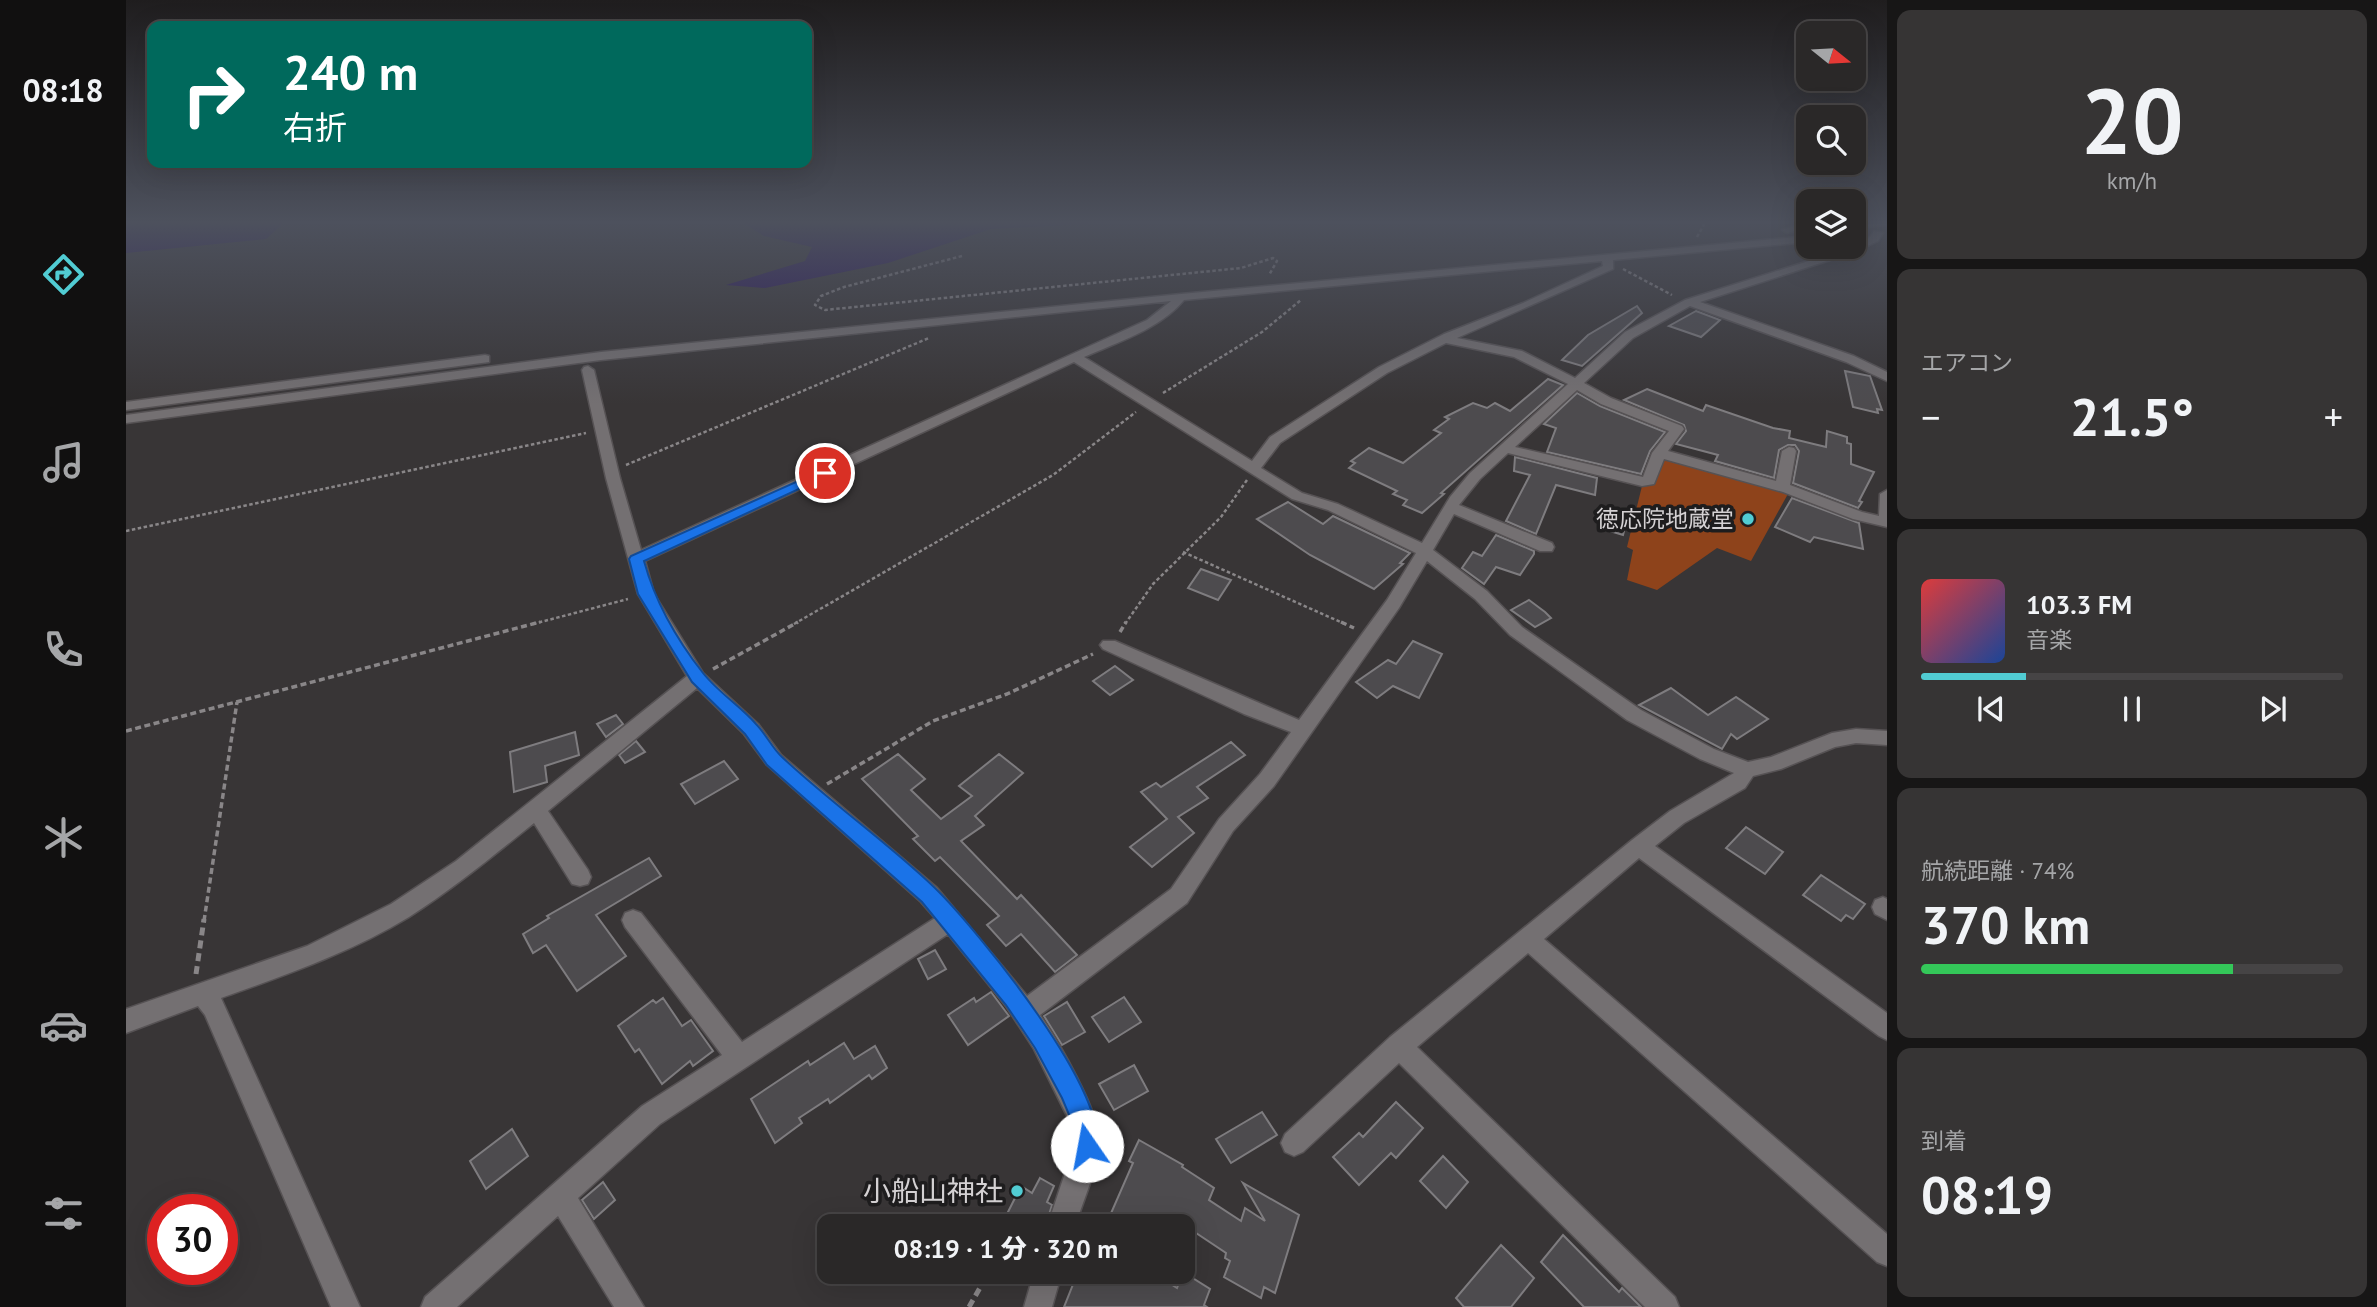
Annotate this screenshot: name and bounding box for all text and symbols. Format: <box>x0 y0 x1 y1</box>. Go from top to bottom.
north arrow <box>1796 21 1866 91</box>
map controls <box>1796 21 1866 259</box>
text: 240 m <box>283 40 418 104</box>
icon: right <box>168 49 259 140</box>
text: 20 <box>2080 61 2184 179</box>
text: 08:18 <box>22 69 104 111</box>
button: search <box>1796 105 1866 175</box>
text: 右折 <box>283 106 347 148</box>
text: km/h <box>2107 166 2157 195</box>
button: layers <box>1796 189 1866 259</box>
icon: directions <box>39 250 88 299</box>
text: エアコン <box>1921 348 2013 377</box>
text: 21.5° <box>2070 383 2194 450</box>
text: − <box>1921 392 1940 441</box>
text: + <box>2324 392 2343 441</box>
icon: music <box>39 438 88 487</box>
pin <box>795 443 855 503</box>
icon: arrive <box>806 454 844 492</box>
place label: 徳応院地蔵堂 <box>1596 504 1734 533</box>
marker: 徳応院地蔵堂 <box>1740 511 1756 527</box>
text: 103.3 FM <box>2026 588 2132 621</box>
icon: phone <box>39 625 88 674</box>
text: 音楽 <box>2026 625 2072 654</box>
icon: previous <box>1972 690 2010 728</box>
icon: pause <box>2113 690 2151 728</box>
icon: next <box>2254 690 2292 728</box>
icon: climate <box>39 813 88 862</box>
text: 航続距離 · 74% <box>1921 856 2074 885</box>
text: 370 km <box>1921 891 2090 958</box>
icon: car <box>39 1001 88 1050</box>
position arrow <box>1050 1109 1124 1183</box>
text: 到着 <box>1921 1126 1967 1155</box>
text: 08:19 <box>1921 1161 2053 1228</box>
place label: 小船山神社 <box>863 1172 1003 1209</box>
marker: 小船山神社 <box>1009 1183 1025 1199</box>
icon: filters <box>39 1189 88 1238</box>
speed limit sign: 30 <box>147 1194 238 1285</box>
text: 08:19 · 1 分 · 320 m <box>894 1232 1118 1265</box>

